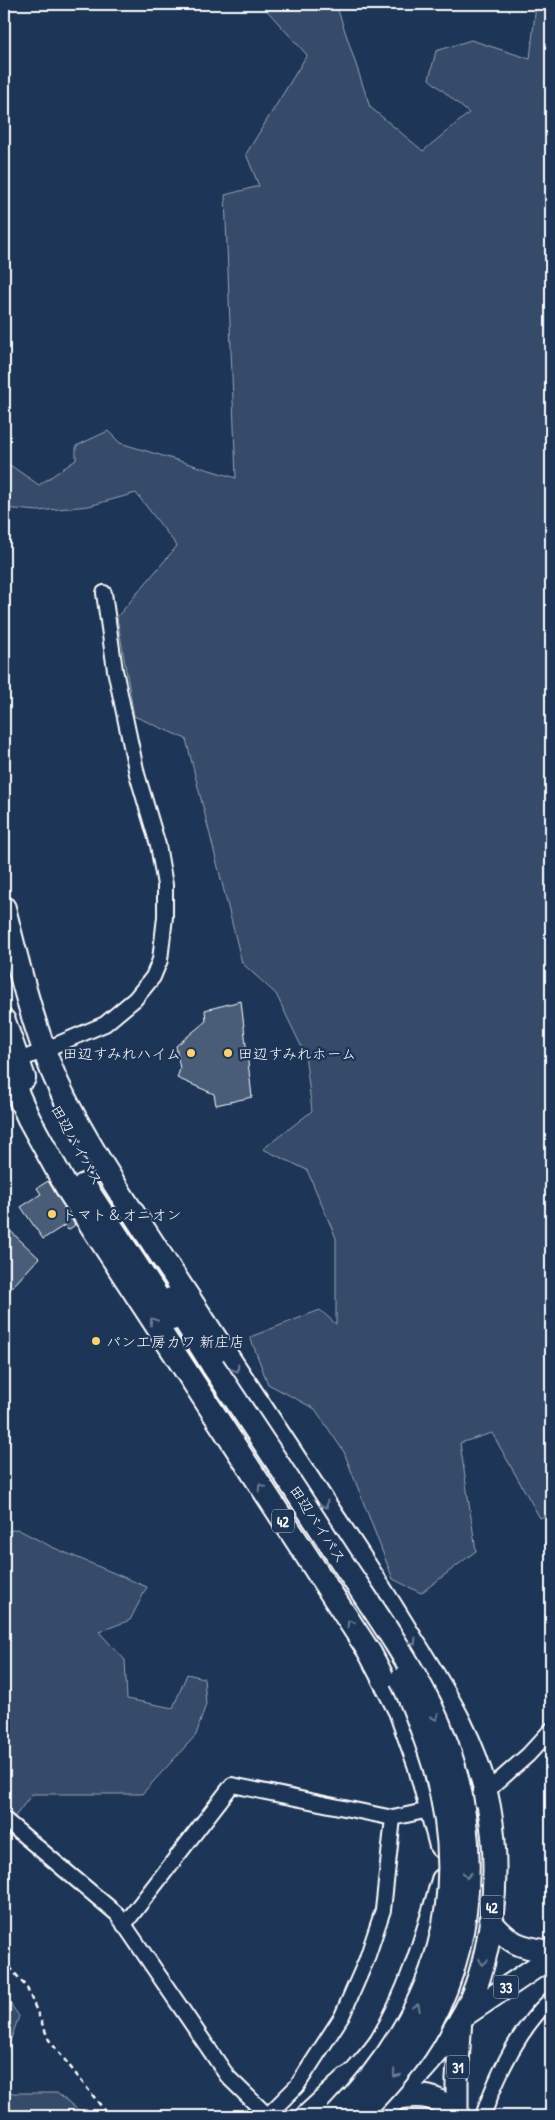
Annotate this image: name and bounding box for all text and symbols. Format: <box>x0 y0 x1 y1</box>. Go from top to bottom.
place label: 田辺すみれハイム <box>63 1043 181 1064</box>
place label: 田辺すみれホーム <box>238 1043 356 1064</box>
marker: 田辺すみれハイム <box>185 1047 197 1059</box>
marker: 田辺すみれホーム <box>222 1047 234 1059</box>
street label: 田辺バイパス <box>46 1101 108 1189</box>
place label: トマト＆オニオン <box>62 1204 181 1225</box>
marker: トマト＆オニオン <box>46 1208 58 1220</box>
one-way arrow <box>150 1317 160 1326</box>
place label: パン工房カワ 新庄店 <box>106 1331 244 1352</box>
marker: パン工房カワ 新庄店 <box>90 1335 102 1347</box>
one-way arrow <box>230 1364 239 1373</box>
street label: 田辺バイパス <box>285 1481 351 1567</box>
one-way arrow <box>258 1483 267 1493</box>
one-way arrow <box>319 1500 329 1509</box>
road number: 42 <box>272 1510 294 1532</box>
one-way arrow <box>347 1619 356 1628</box>
one-way arrow <box>407 1636 416 1645</box>
one-way arrow <box>429 1712 440 1721</box>
one-way arrow <box>462 1871 473 1879</box>
road number: 42 <box>481 1895 503 1918</box>
one-way arrow <box>478 1958 489 1966</box>
road number: 33 <box>494 1975 518 1998</box>
one-way arrow <box>410 2003 421 2012</box>
road number: 31 <box>447 2056 469 2078</box>
one-way arrow <box>394 2068 402 2077</box>

